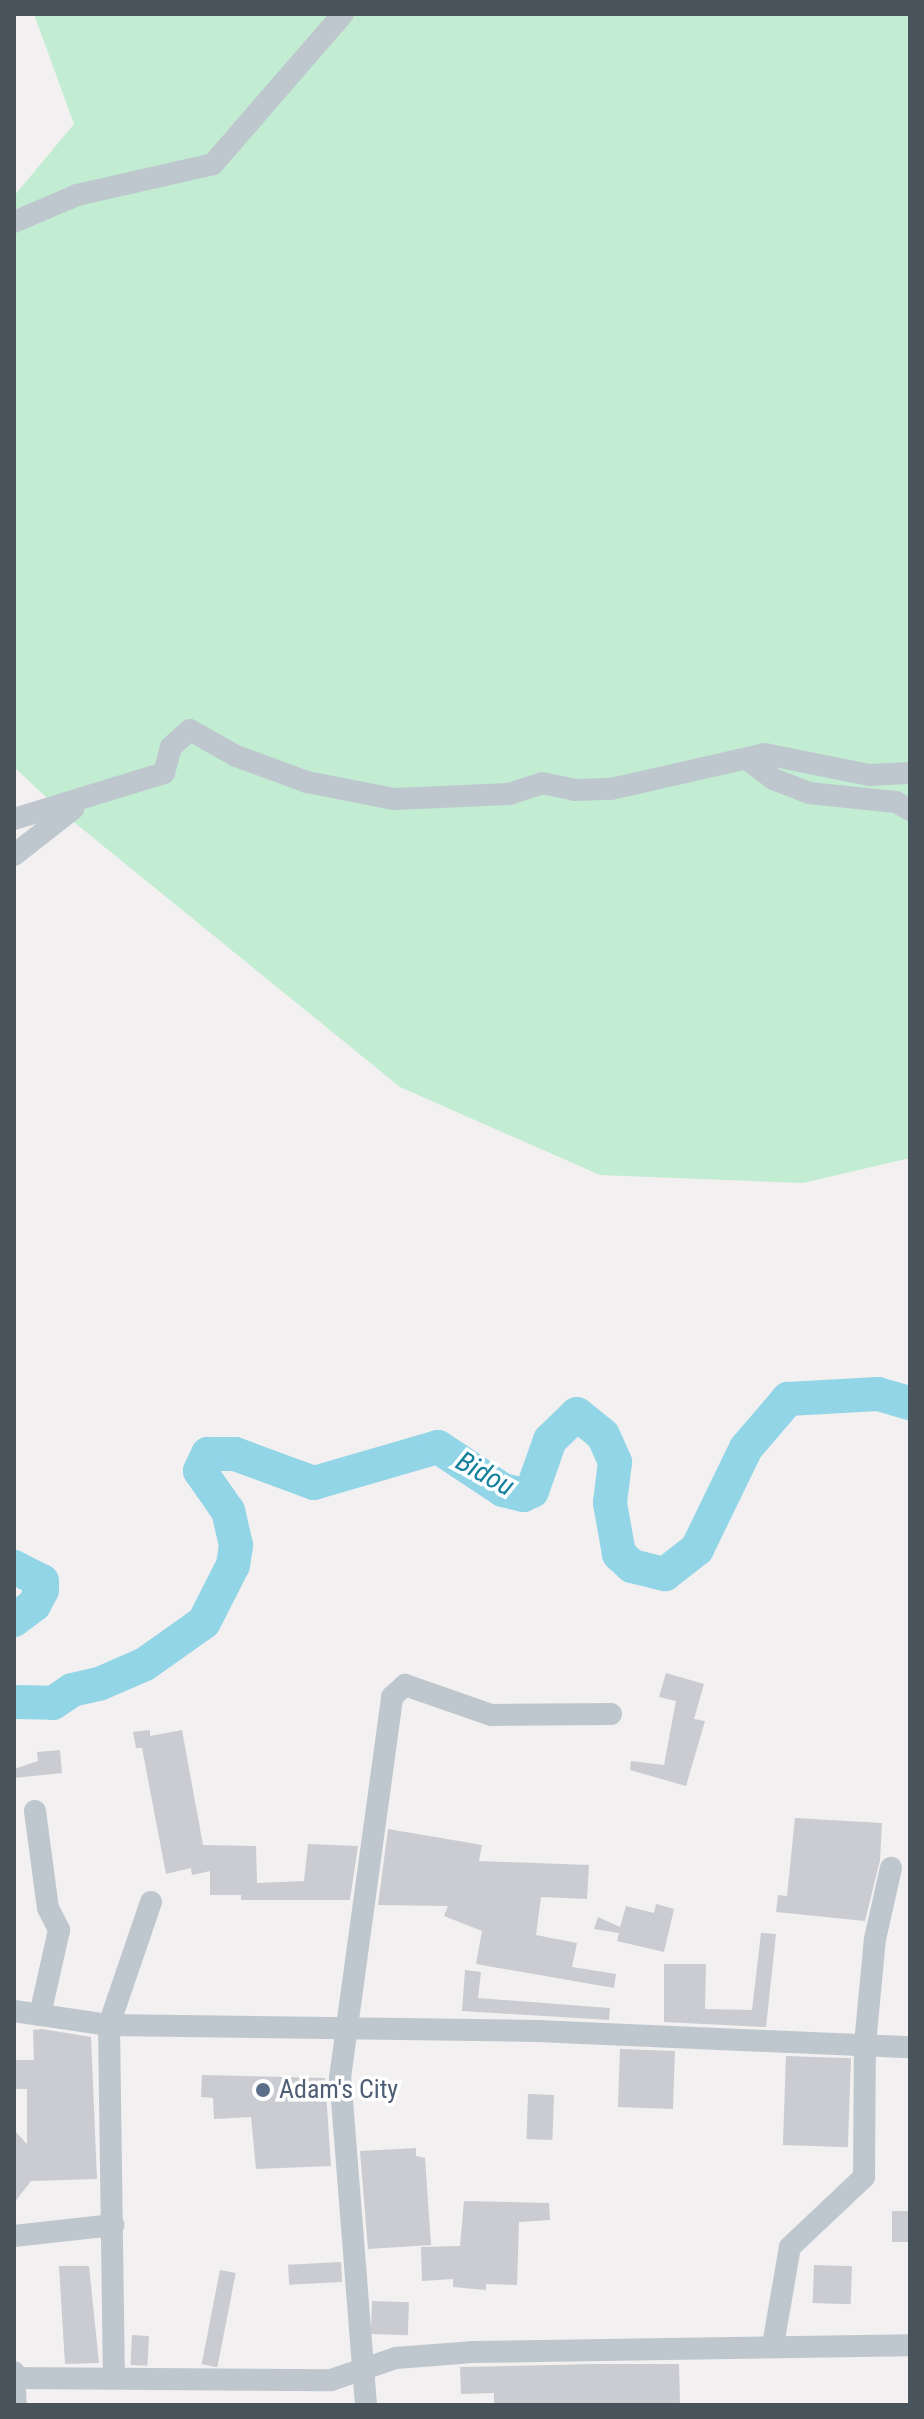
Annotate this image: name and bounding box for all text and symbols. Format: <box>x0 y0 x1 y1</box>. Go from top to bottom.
water label: Bidou <box>450 1444 520 1504</box>
place label: Adam's City <box>279 2074 398 2106</box>
marker: Adam's City <box>254 2081 272 2099</box>

